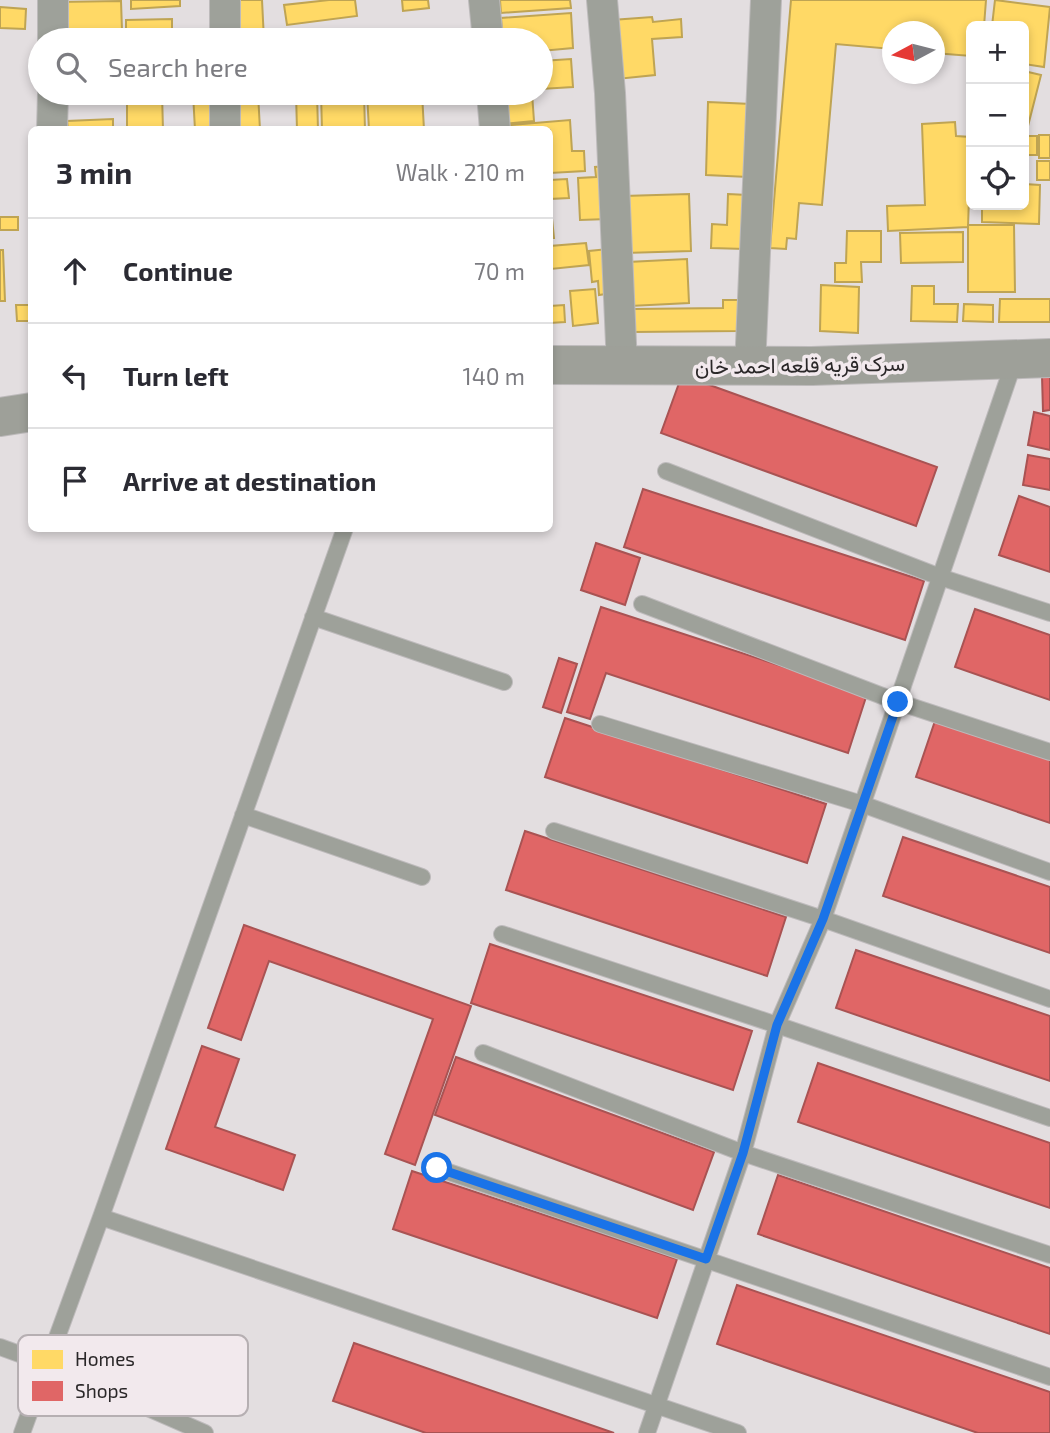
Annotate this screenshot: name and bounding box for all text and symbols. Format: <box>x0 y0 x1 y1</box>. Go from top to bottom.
north arrow <box>882 21 945 84</box>
map controls <box>966 21 1029 210</box>
button: + <box>966 21 1029 84</box>
search box <box>28 28 553 105</box>
icon: search <box>52 48 90 86</box>
text: Search here <box>108 51 248 82</box>
button: − <box>966 84 1029 147</box>
button: locate <box>966 147 1029 210</box>
text: 3 min <box>56 154 132 190</box>
text: Walk · 210 m <box>396 158 525 186</box>
icon: ahead <box>56 252 94 290</box>
text: Continue <box>123 255 233 286</box>
text: 70 m <box>474 257 525 285</box>
street label: سرک قریه قلعه احمد خان <box>695 350 905 380</box>
icon: left <box>56 357 94 395</box>
text: Turn left <box>123 360 229 391</box>
text: 140 m <box>463 362 525 390</box>
icon: arrive <box>56 462 94 500</box>
text: Arrive at destination <box>123 465 376 496</box>
route end <box>882 686 913 717</box>
route start <box>421 1152 452 1183</box>
legend <box>18 1335 248 1416</box>
text: Homes <box>75 1347 135 1370</box>
text: Shops <box>75 1379 128 1402</box>

